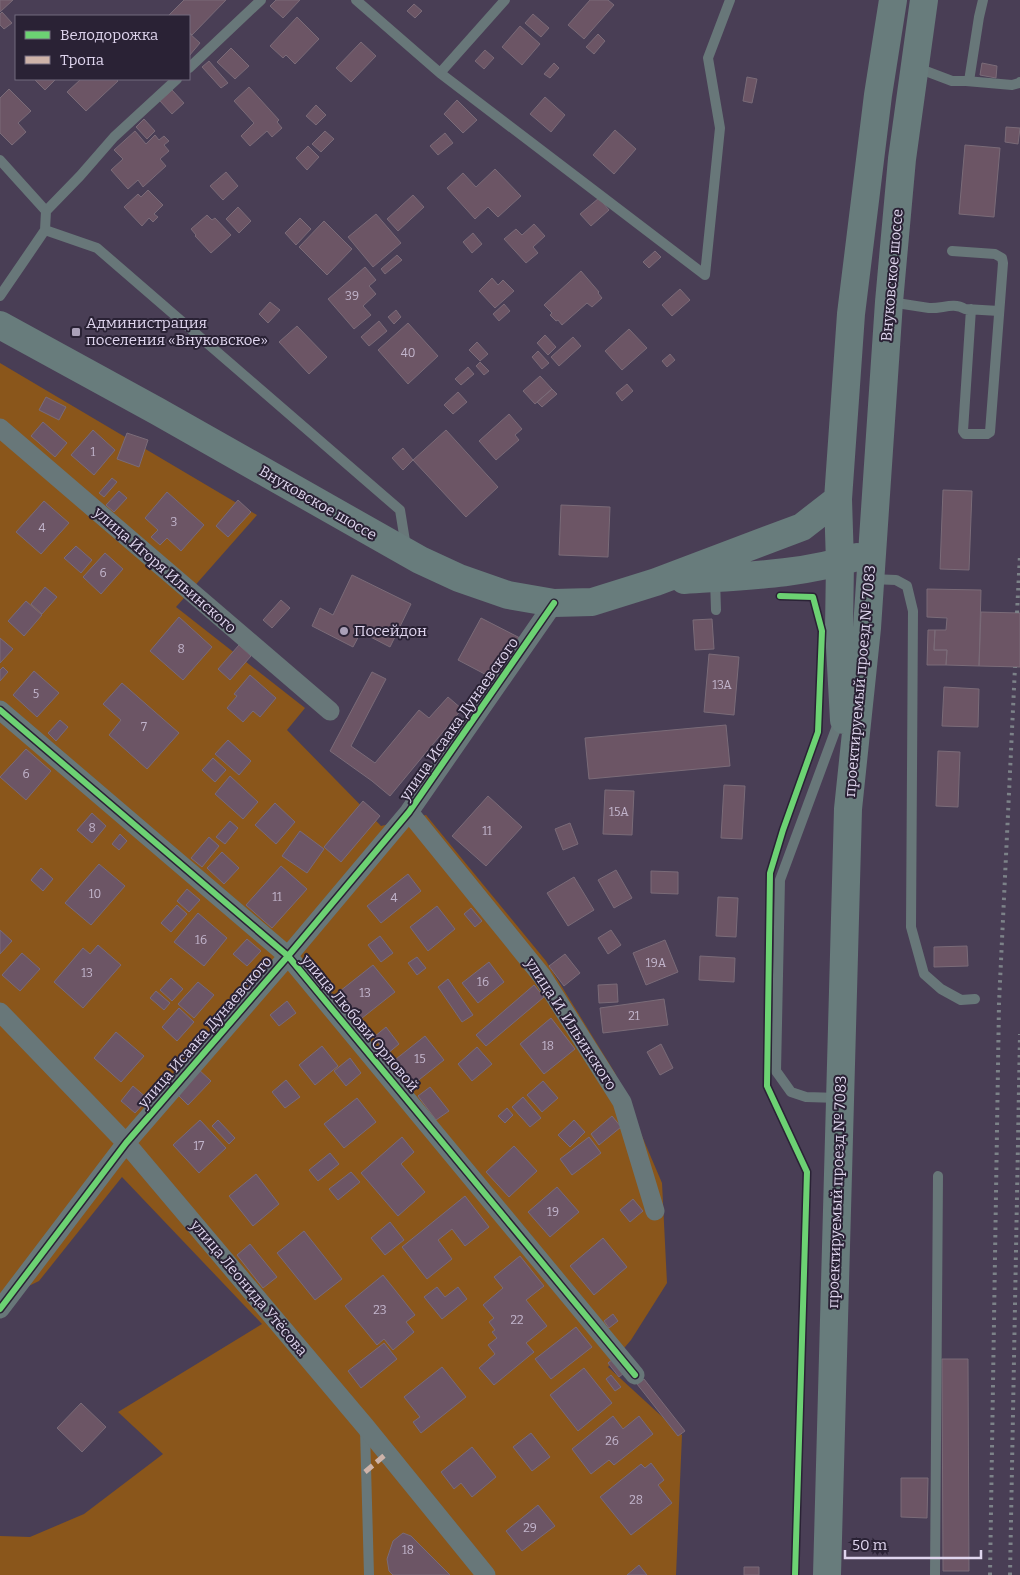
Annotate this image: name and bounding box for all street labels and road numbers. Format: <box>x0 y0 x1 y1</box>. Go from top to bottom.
street label: Внуковское шоссе <box>877 208 907 342</box>
street label: Внуковское шоссе <box>256 462 380 544</box>
street label: улица Игоря Ильинского <box>89 503 240 637</box>
street label: проектируемый проезд № 7083 <box>841 564 879 798</box>
street label: улица Исаака Дунаевского <box>395 634 522 805</box>
street label: улица Любови Орловой <box>297 950 423 1095</box>
street label: улица Исаака Дунаевского <box>134 952 276 1112</box>
street label: улица И. Ильинского <box>521 954 620 1093</box>
street label: проектируемый проезд № 7083 <box>824 1075 850 1309</box>
street label: улица Леонида Утёсова <box>186 1216 311 1360</box>

